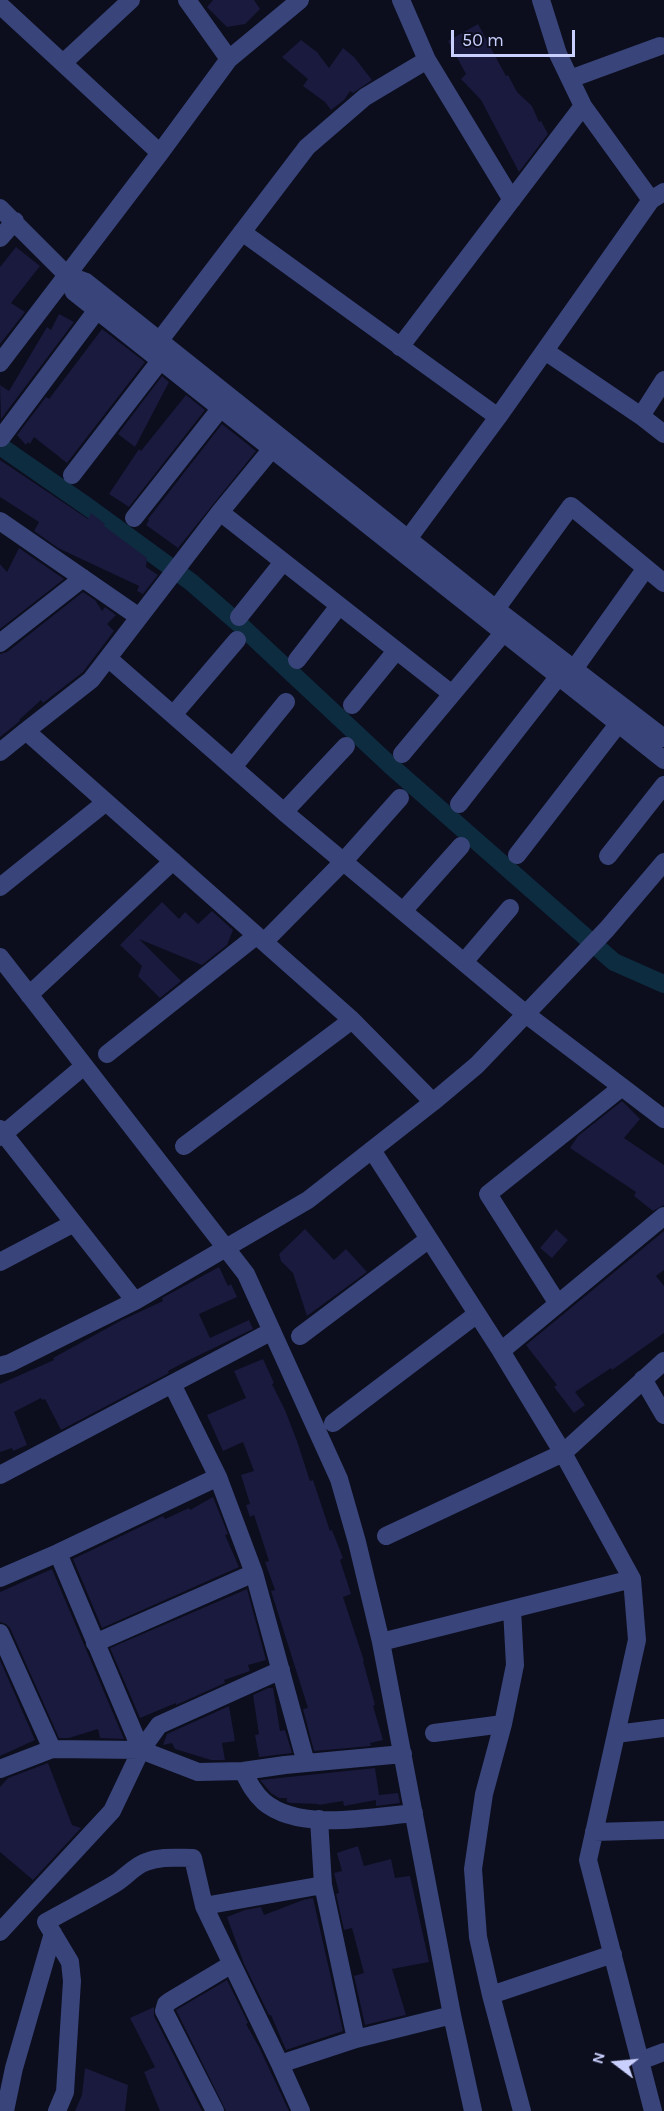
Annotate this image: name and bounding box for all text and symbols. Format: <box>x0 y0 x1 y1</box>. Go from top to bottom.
scale bar <box>454 18 578 56</box>
text: 50 m <box>462 29 504 51</box>
north arrow <box>586 2033 646 2093</box>
text: N <box>587 2050 609 2066</box>

